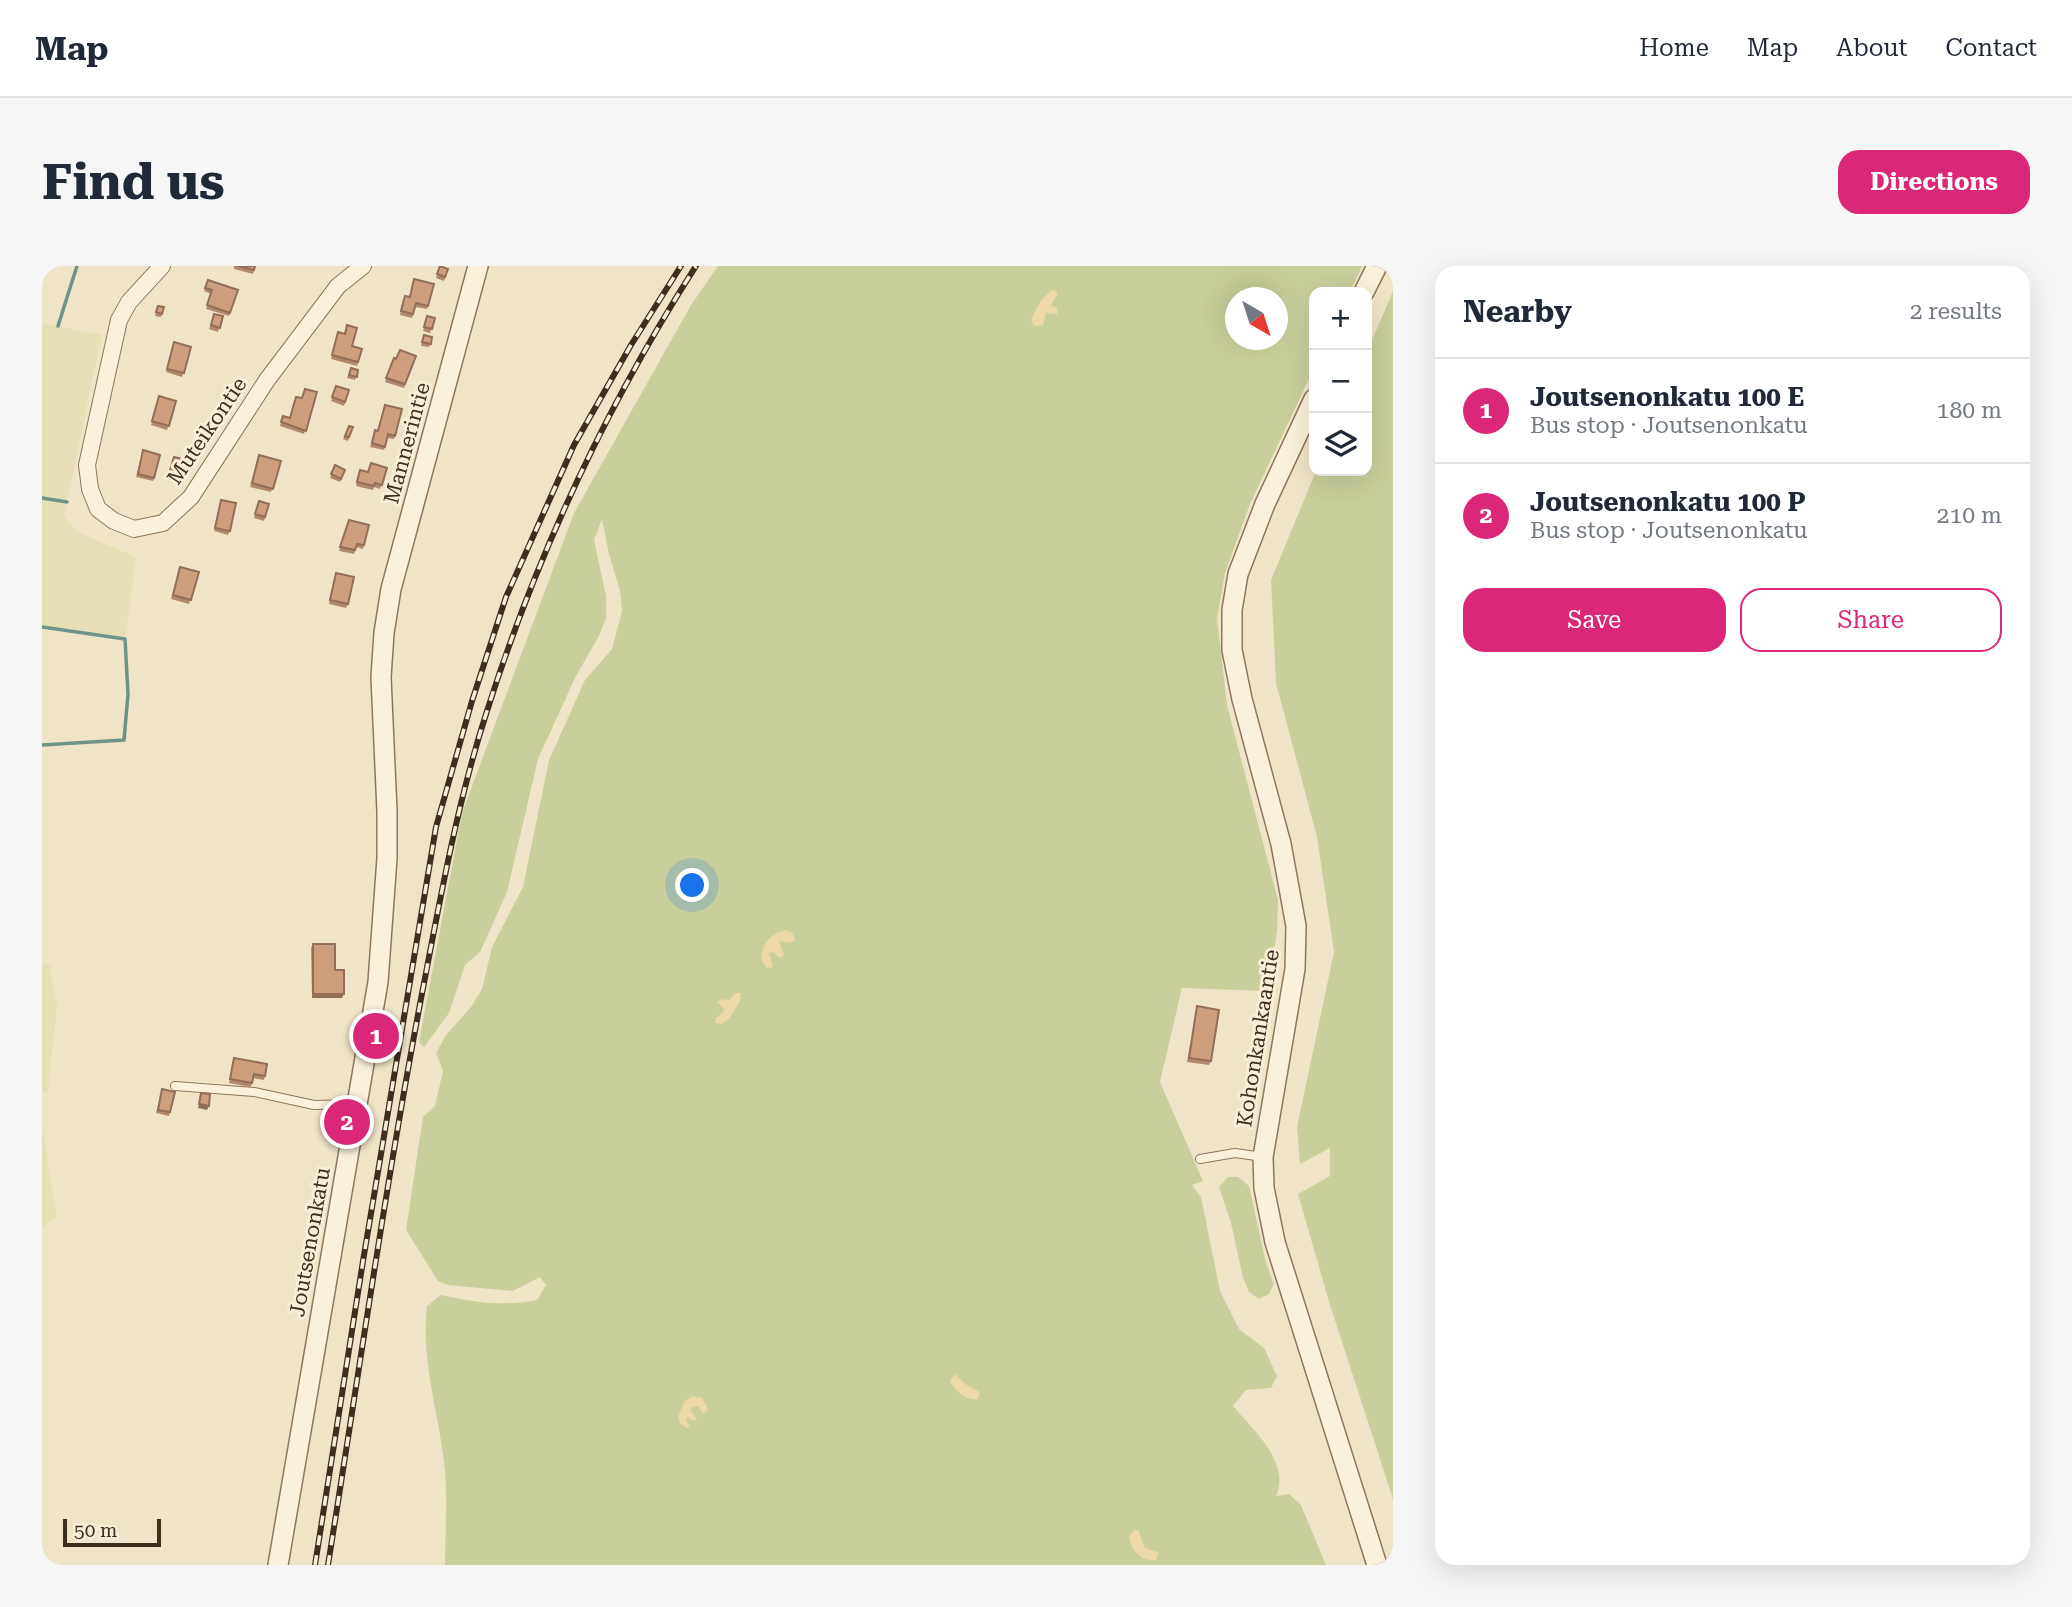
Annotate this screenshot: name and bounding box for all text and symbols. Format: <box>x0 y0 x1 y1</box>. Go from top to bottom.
text: Map <box>35 29 109 68</box>
text: Home <box>1639 34 1709 62</box>
text: Map <box>1747 34 1798 62</box>
text: About <box>1836 34 1907 62</box>
text: Contact <box>1945 34 2037 62</box>
button: Directions <box>1838 150 2030 214</box>
text: Find us <box>42 154 225 211</box>
north arrow <box>1225 287 1288 350</box>
map controls <box>1309 287 1372 476</box>
button: + <box>1309 287 1372 350</box>
text: Nearby <box>1463 294 1572 329</box>
text: 2 results <box>1910 298 2002 325</box>
button: − <box>1309 350 1372 413</box>
street label: Muteikontie <box>162 373 252 489</box>
street label: Mannerintie <box>379 380 435 506</box>
text: Joutsenonkatu 100 E <box>1530 382 1804 412</box>
text: 1 <box>1480 397 1492 424</box>
text: 180 m <box>1937 397 2002 424</box>
text: Bus stop · Joutsenonkatu <box>1530 412 1808 439</box>
button: layers <box>1309 413 1372 476</box>
text: Joutsenonkatu 100 P <box>1530 487 1805 517</box>
text: 2 <box>1480 502 1492 529</box>
text: 210 m <box>1937 502 2002 529</box>
text: Bus stop · Joutsenonkatu <box>1530 517 1808 544</box>
button: Save <box>1463 588 1726 652</box>
button: Share <box>1740 588 2002 652</box>
your location <box>675 868 709 902</box>
street label: Kohonkankaantie <box>1232 948 1284 1128</box>
pin: 1 <box>353 1010 399 1062</box>
pin: 2 <box>324 1096 370 1148</box>
street label: Joutsenonkatu <box>285 1165 335 1319</box>
scale bar <box>63 1516 161 1548</box>
text: 50 m <box>74 1519 117 1542</box>

